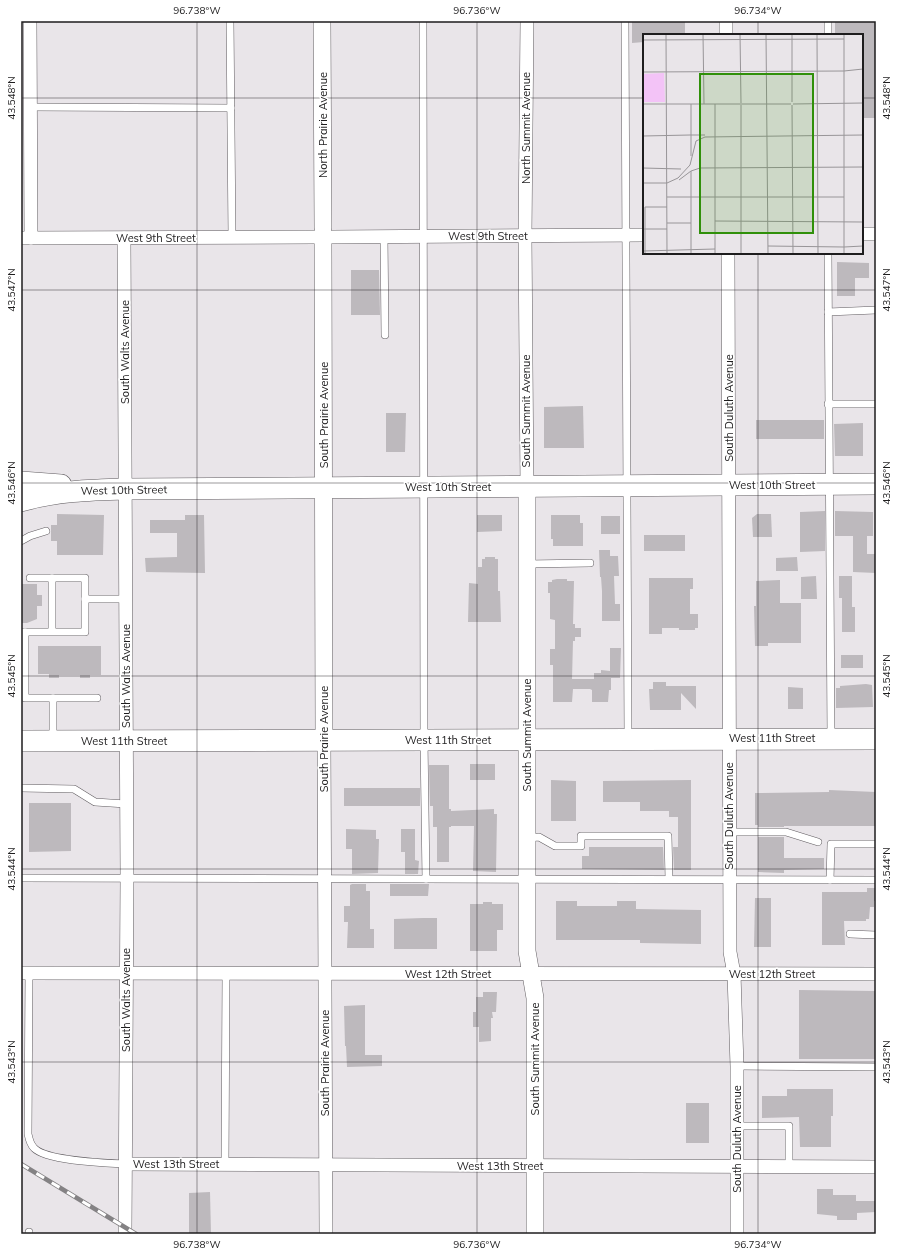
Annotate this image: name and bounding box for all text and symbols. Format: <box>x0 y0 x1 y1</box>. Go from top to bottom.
text: 96.738°W <box>173 4 221 17</box>
text: 96.736°W <box>453 4 501 17</box>
text: 96.734°W <box>734 4 782 17</box>
inset map <box>643 34 863 254</box>
street label: North Prairie Avenue <box>316 72 330 178</box>
street label: North Summit Avenue <box>519 72 533 184</box>
text: 43.548°N <box>5 76 18 120</box>
text: 43.548°N <box>880 76 893 120</box>
street label: West 9th Street <box>448 229 528 243</box>
street label: West 9th Street <box>116 231 196 245</box>
text: 43.547°N <box>5 268 18 312</box>
text: 43.547°N <box>880 268 893 312</box>
street label: South Walts Avenue <box>118 300 132 404</box>
street label: South Duluth Avenue <box>722 354 736 462</box>
street label: South Summit Avenue <box>519 355 533 467</box>
street label: South Prairie Avenue <box>317 362 331 468</box>
text: 43.546°N <box>5 461 18 505</box>
text: 43.546°N <box>880 461 893 505</box>
street label: West 10th Street <box>729 478 815 492</box>
street label: West 10th Street <box>405 480 491 494</box>
street label: West 10th Street <box>81 482 168 498</box>
street label: South Walts Avenue <box>119 624 133 728</box>
text: 43.545°N <box>5 654 18 698</box>
text: 43.545°N <box>880 654 893 698</box>
street label: South Summit Avenue <box>520 679 534 791</box>
street label: South Prairie Avenue <box>317 686 331 792</box>
street label: West 11th Street <box>729 731 815 745</box>
street label: West 11th Street <box>405 733 491 747</box>
street label: West 11th Street <box>81 734 167 748</box>
street label: South Duluth Avenue <box>722 762 736 870</box>
text: 43.544°N <box>5 847 18 891</box>
text: 43.544°N <box>880 847 893 891</box>
street label: South Walts Avenue <box>119 948 133 1052</box>
street label: West 12th Street <box>405 967 491 981</box>
street label: West 12th Street <box>729 967 815 981</box>
street label: South Summit Avenue <box>528 1003 542 1115</box>
street label: South Prairie Avenue <box>318 1010 332 1116</box>
text: 43.543°N <box>5 1040 18 1084</box>
text: 43.543°N <box>880 1040 893 1084</box>
street label: South Duluth Avenue <box>730 1085 744 1193</box>
street label: West 13th Street <box>133 1157 219 1171</box>
street label: West 13th Street <box>457 1159 543 1173</box>
text: 96.738°W <box>173 1238 221 1251</box>
text: 96.736°W <box>453 1238 501 1251</box>
text: 96.734°W <box>734 1238 782 1251</box>

